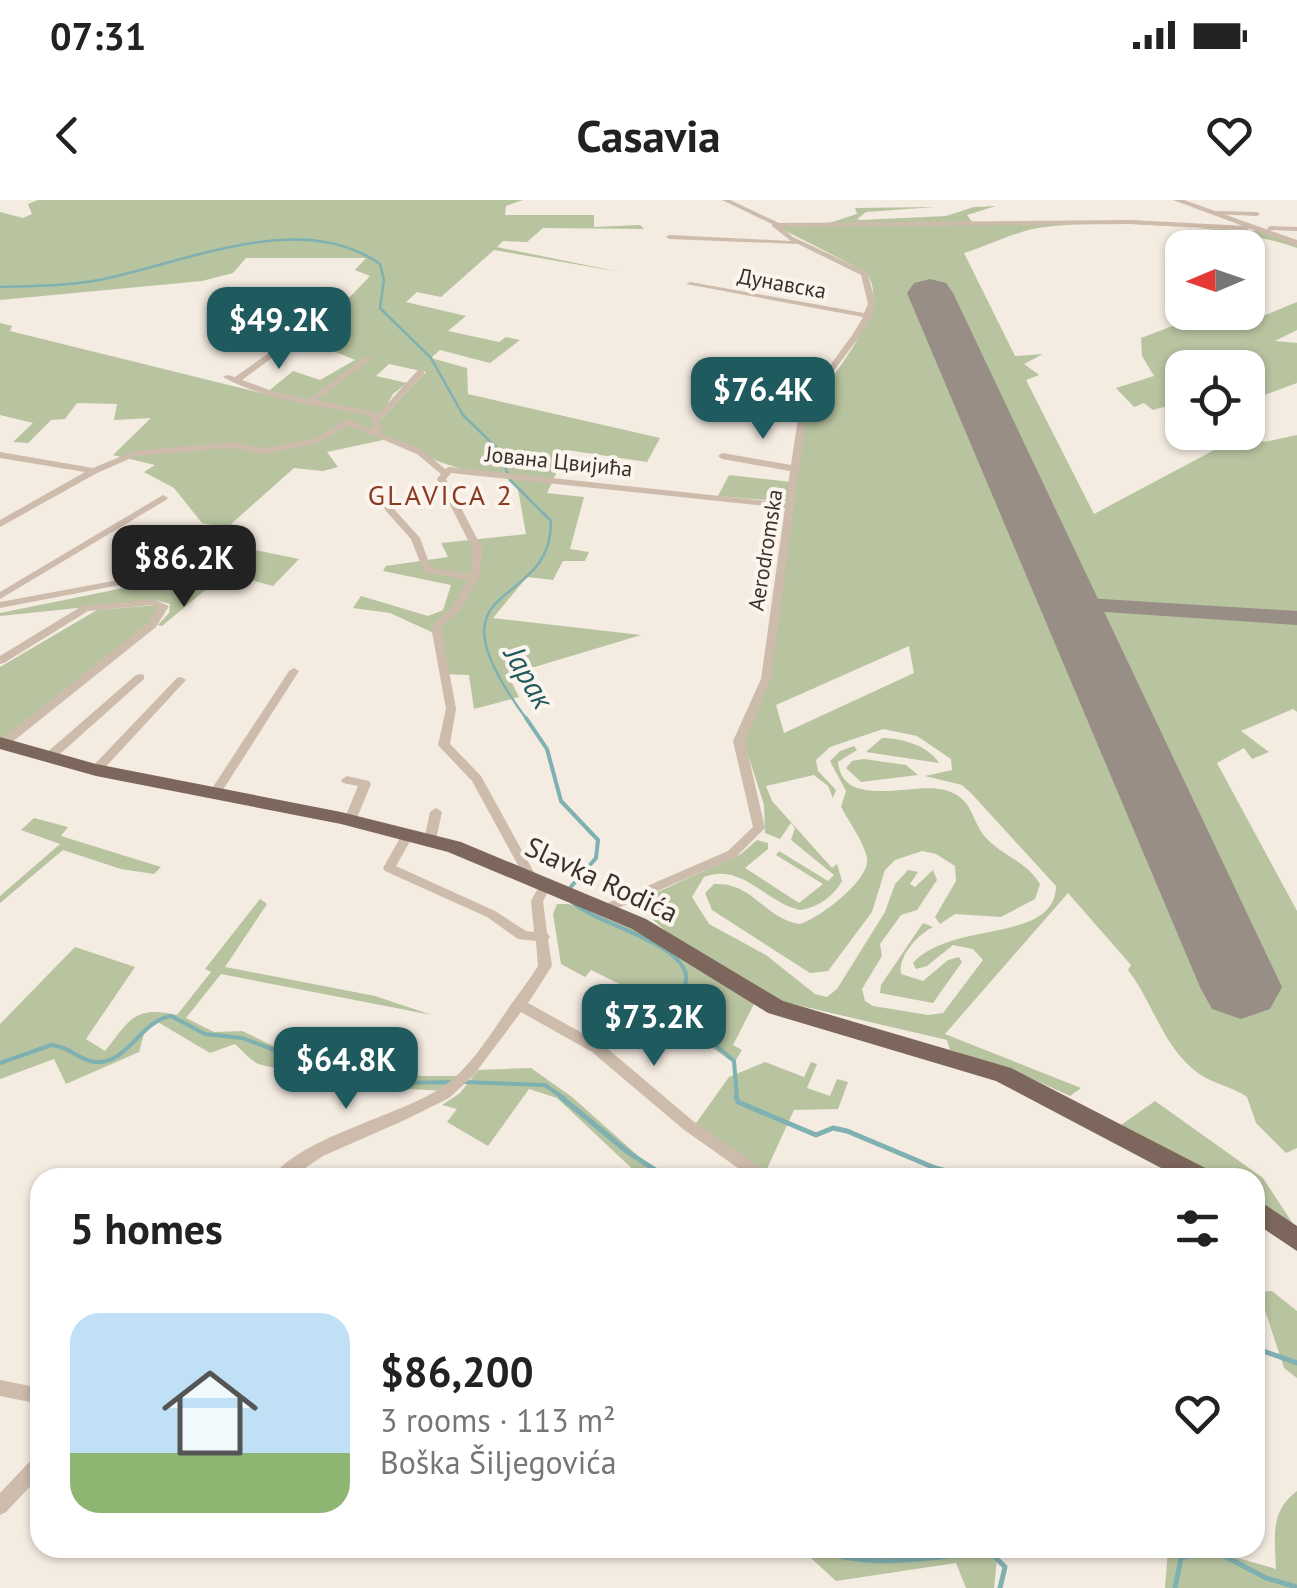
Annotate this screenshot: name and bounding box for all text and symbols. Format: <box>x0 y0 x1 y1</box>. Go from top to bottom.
text: 07:31 <box>50 11 146 60</box>
text: Casavia <box>576 106 721 164</box>
icon: back <box>40 108 95 163</box>
icon: heart <box>1202 108 1257 163</box>
north arrow <box>1165 230 1265 330</box>
map controls <box>1165 230 1265 450</box>
street label: Дунавска <box>735 261 829 305</box>
pin: $49.2K <box>198 287 360 372</box>
text: $49.2K <box>229 298 329 340</box>
button: locate <box>1165 350 1265 450</box>
pin: $76.4K <box>682 357 844 442</box>
text: $76.4K <box>713 368 813 410</box>
street label: Јована Цвијића <box>483 439 634 483</box>
district label: GLAVICA 2 <box>368 476 514 513</box>
street label: Aerodromska <box>742 487 788 613</box>
pin: $86.2K <box>103 525 265 610</box>
text: $86.2K <box>134 536 234 578</box>
water label: Јарак <box>495 637 564 717</box>
street label: Slavka Rodića <box>520 827 684 931</box>
pin: $73.2K <box>573 984 735 1069</box>
text: $73.2K <box>604 995 704 1037</box>
pin: $64.8K <box>265 1027 427 1112</box>
text: $64.8K <box>296 1038 396 1080</box>
text: 5 homes <box>70 1201 223 1256</box>
icon: filters <box>1170 1201 1225 1256</box>
text: $86,200 <box>380 1344 533 1399</box>
icon: home <box>150 1353 270 1473</box>
icon: heart <box>1170 1386 1225 1441</box>
text: 3 rooms · 113 m² <box>380 1399 616 1441</box>
text: Boška Šiljegovića <box>380 1441 617 1483</box>

